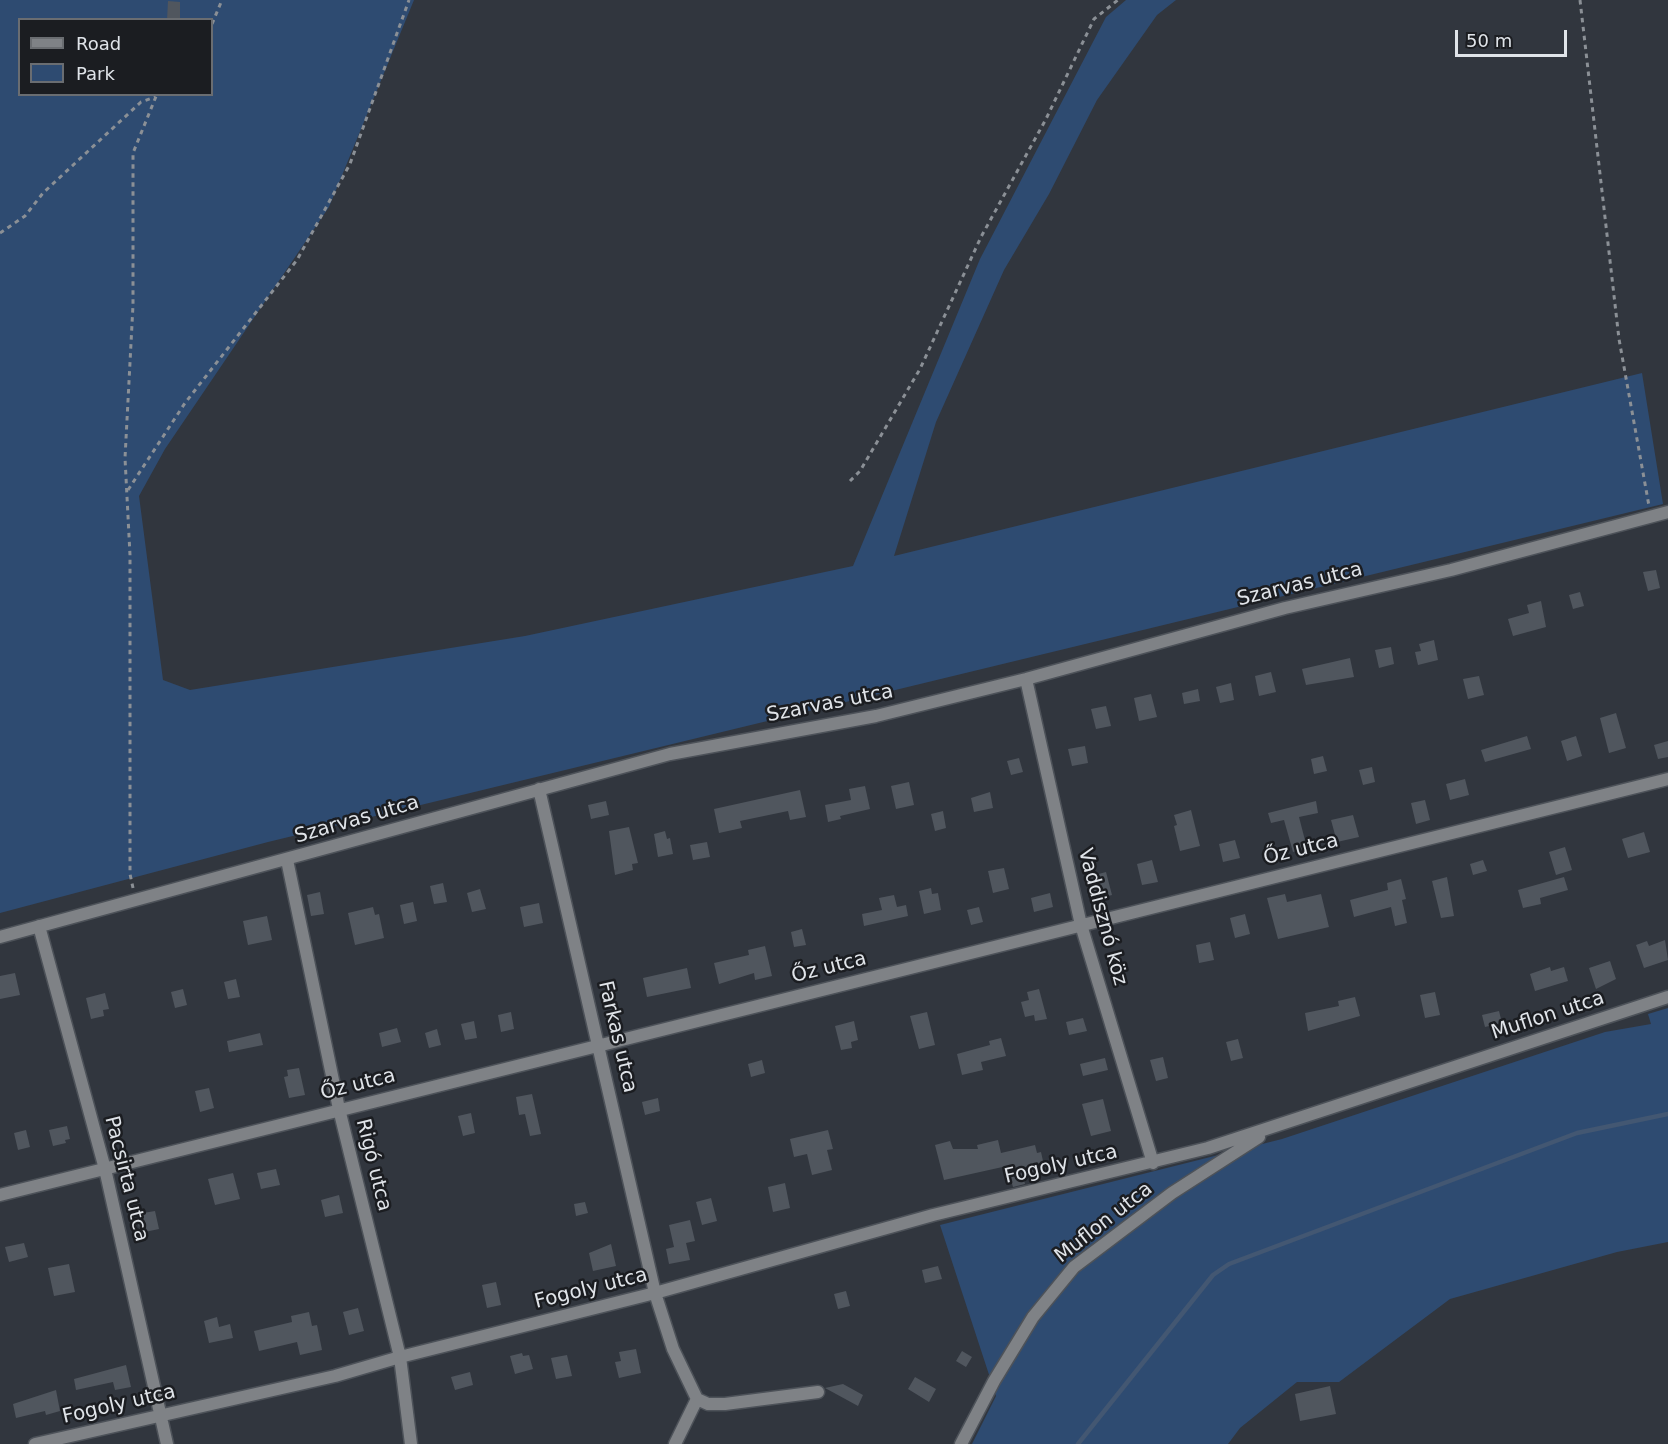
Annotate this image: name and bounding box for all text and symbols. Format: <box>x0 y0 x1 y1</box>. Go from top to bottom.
legend <box>18 18 213 96</box>
scale bar <box>1458 18 1570 56</box>
text: 50 m <box>1466 30 1512 51</box>
text: Road <box>76 33 121 54</box>
text: Park <box>76 63 115 84</box>
street label: Szarvas utca <box>1235 558 1365 612</box>
street label: Szarvas utca <box>765 680 895 728</box>
street label: Szarvas utca <box>292 791 422 849</box>
street label: Őz utca <box>1261 829 1341 871</box>
street label: Vaddisznó köz <box>1072 846 1132 988</box>
street label: Őz utca <box>789 947 869 989</box>
street label: Farkas utca <box>592 979 642 1095</box>
street label: Muflon utca <box>1488 986 1608 1046</box>
street label: Őz utca <box>318 1064 398 1106</box>
street label: Pacsirta utca <box>99 1114 153 1244</box>
street label: Rigó utca <box>350 1116 396 1214</box>
street label: Fogoly utca <box>1002 1140 1120 1190</box>
street label: Muflon utca <box>1050 1177 1158 1269</box>
street label: Fogoly utca <box>532 1263 650 1315</box>
street label: Fogoly utca <box>60 1380 178 1430</box>

